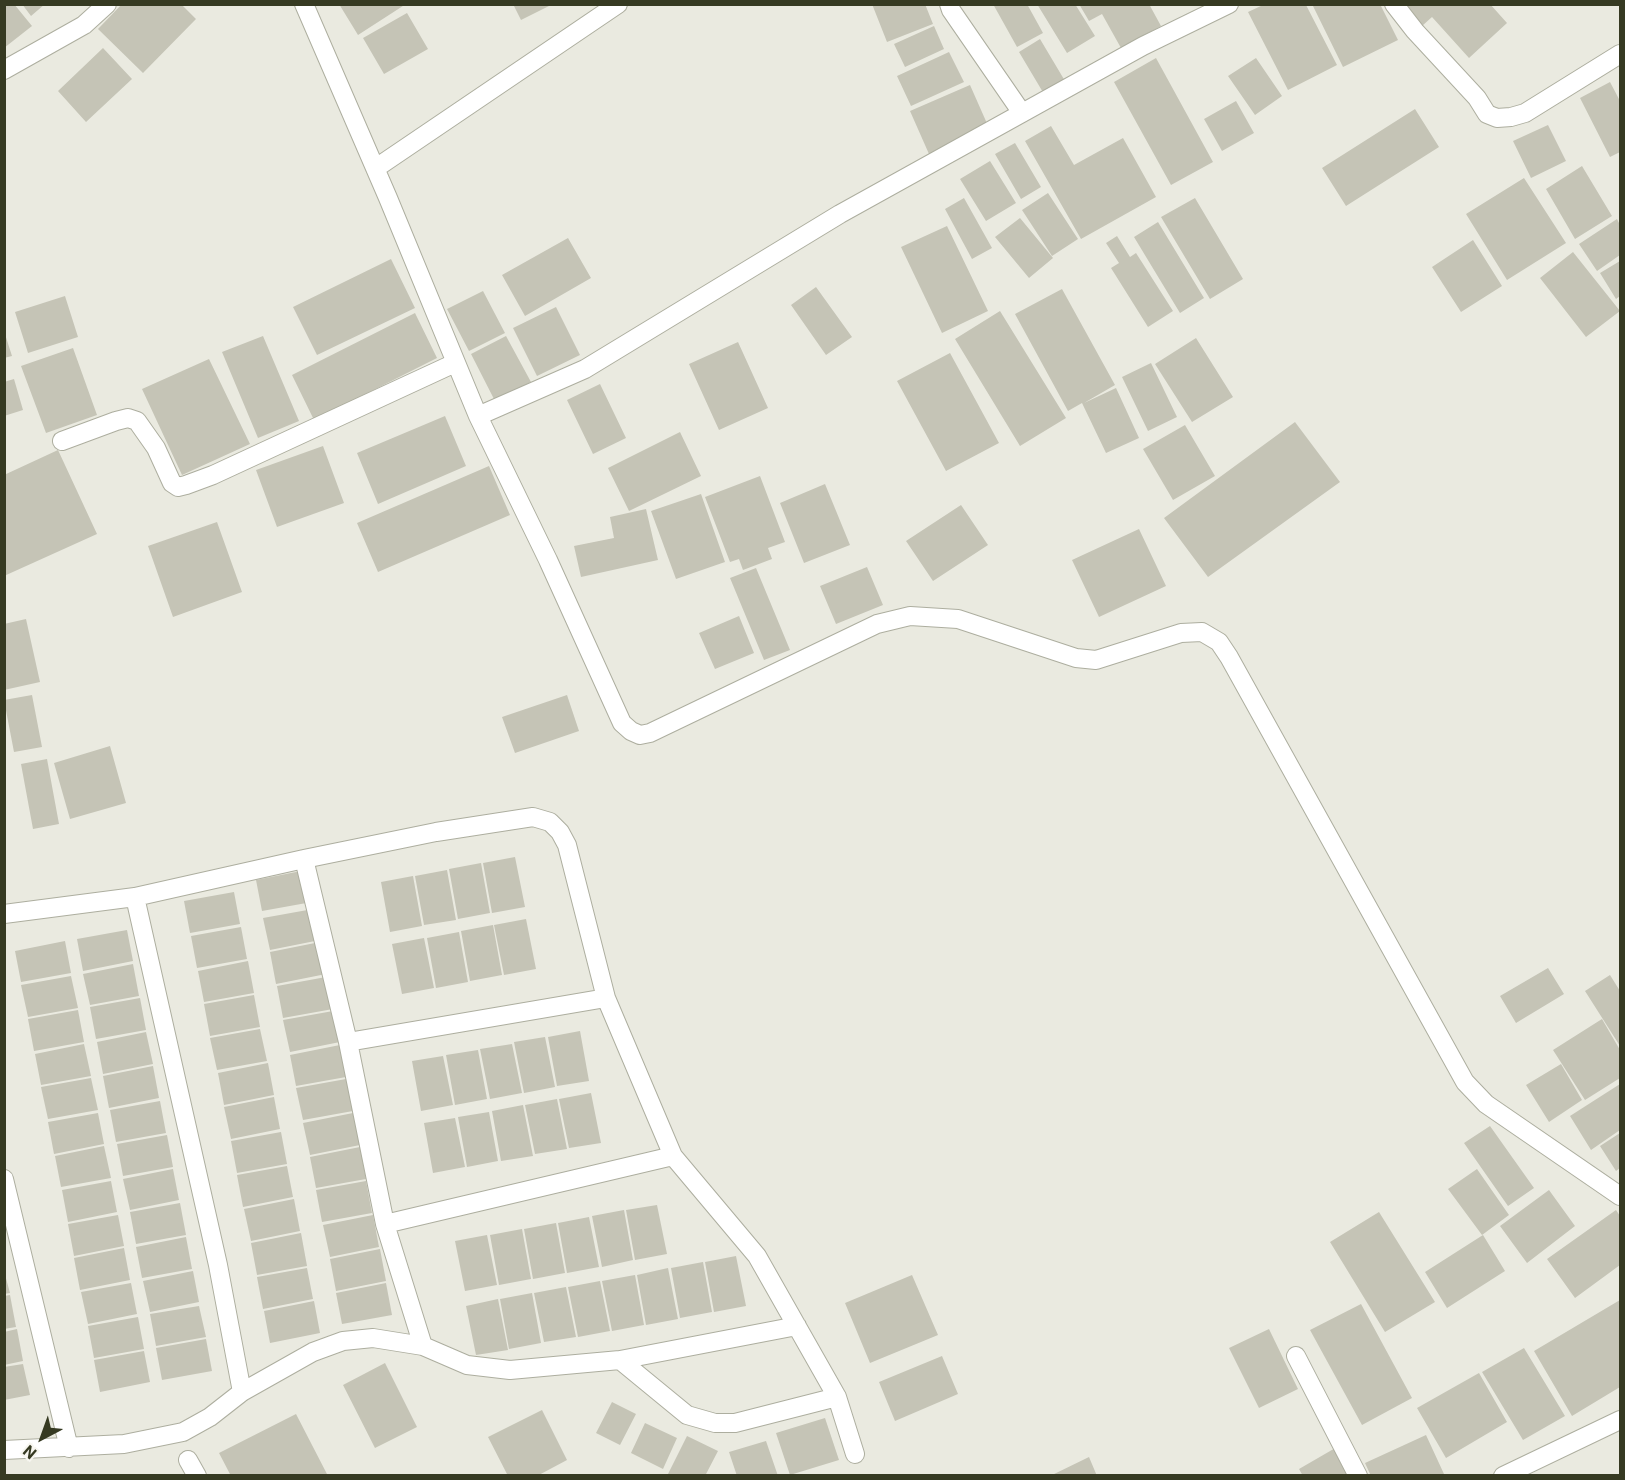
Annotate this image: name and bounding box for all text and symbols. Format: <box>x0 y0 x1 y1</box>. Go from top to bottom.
north arrow <box>12 1408 72 1468</box>
text: N <box>19 1441 40 1463</box>

